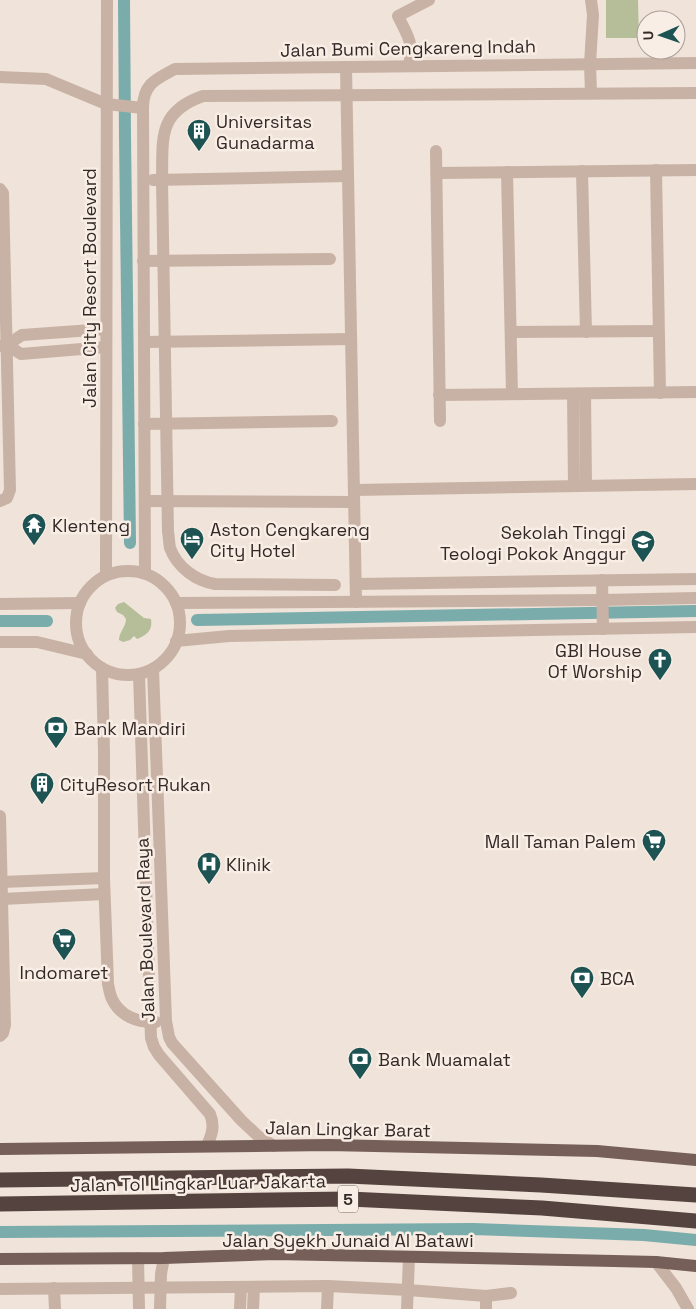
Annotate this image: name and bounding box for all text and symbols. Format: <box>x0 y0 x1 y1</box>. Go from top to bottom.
north arrow <box>636 10 686 60</box>
text: U <box>639 30 657 40</box>
street label: Jalan Bumi Cengkareng Indah <box>280 34 536 62</box>
place label: Universitas Gunadarma <box>216 110 315 154</box>
building icon: Universitas Gunadarma <box>186 118 212 152</box>
street label: Jalan City Resort Boulevard <box>78 168 101 408</box>
temple icon: Klenteng <box>21 512 47 546</box>
place label: Klenteng <box>52 514 130 537</box>
place label: Aston Cengkareng City Hotel <box>210 518 370 562</box>
place label: Sekolah Tinggi Teologi Pokok Anggur <box>440 521 626 565</box>
hotel icon: Aston Cengkareng City Hotel <box>179 526 205 560</box>
school or university icon: Sekolah Tinggi Teologi Pokok Anggur <box>630 529 656 563</box>
place label: GBI House Of Worship <box>548 639 642 683</box>
church icon: GBI House Of Worship <box>647 647 673 681</box>
bank icon: Bank Mandiri <box>43 715 69 749</box>
place label: Bank Mandiri <box>74 717 186 740</box>
building icon: CityResort Rukan <box>29 771 55 805</box>
place label: CityResort Rukan <box>60 773 211 796</box>
supermarket icon: Mall Taman Palem <box>641 828 667 862</box>
place label: Mall Taman Palem <box>485 830 636 853</box>
street label: Jalan Boulevard Raya <box>130 837 160 1023</box>
hospital icon: Klinik <box>196 851 222 885</box>
place label: Klinik <box>226 853 271 876</box>
supermarket icon: Indomaret <box>51 927 77 961</box>
place label: Indomaret <box>19 961 109 984</box>
bank icon: BCA <box>569 965 595 999</box>
place label: BCA <box>600 967 635 990</box>
bank icon: Bank Muamalat <box>347 1046 373 1080</box>
place label: Bank Muamalat <box>378 1048 511 1071</box>
street label: Jalan Lingkar Barat <box>265 1116 431 1142</box>
street label: Jalan Tol Lingkar Luar Jakarta <box>70 1169 326 1197</box>
road number: 5 <box>338 1186 358 1212</box>
street label: Jalan Syekh Junaid Al Batawi <box>222 1229 474 1252</box>

